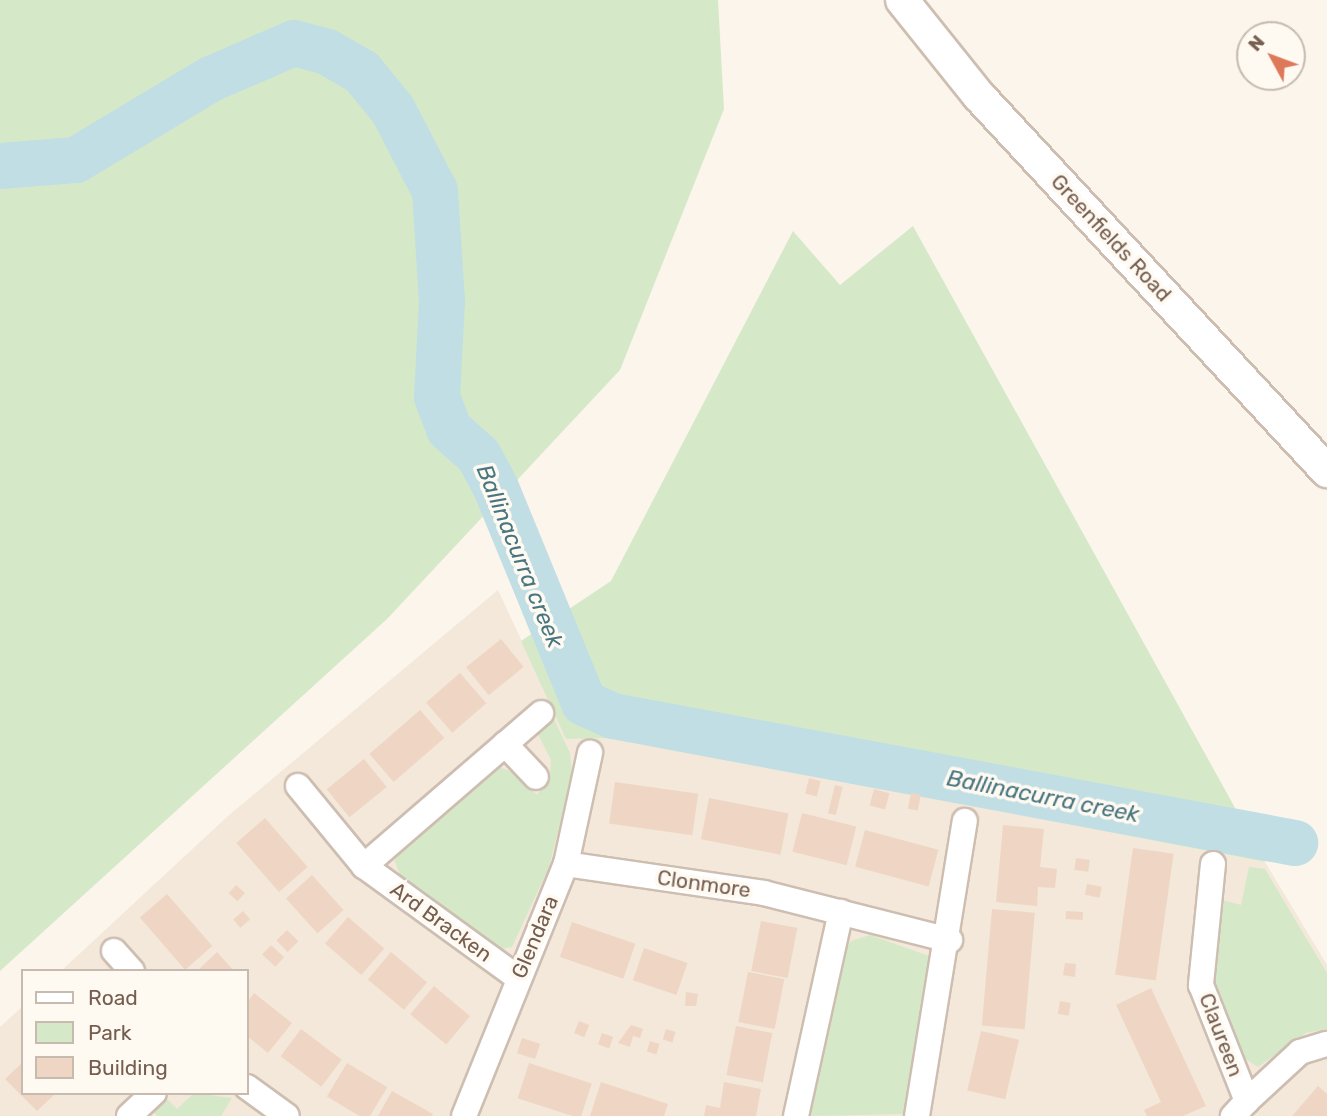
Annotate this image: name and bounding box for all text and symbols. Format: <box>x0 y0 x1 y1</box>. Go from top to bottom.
north arrow <box>1236 21 1306 91</box>
text: N <box>1243 31 1269 56</box>
street label: Greenfields Road <box>1046 169 1176 307</box>
water label: Ballinacurra creek <box>471 460 569 652</box>
water label: Ballinacurra creek <box>945 764 1141 828</box>
street label: Clonmore <box>656 865 752 903</box>
street label: Ard Bracken <box>385 877 497 967</box>
street label: Glendara <box>506 892 564 982</box>
legend <box>21 969 248 1095</box>
text: Road <box>88 985 138 1010</box>
street label: Claureen <box>1194 990 1248 1080</box>
text: Park <box>88 1020 132 1045</box>
text: Building <box>88 1055 168 1080</box>

